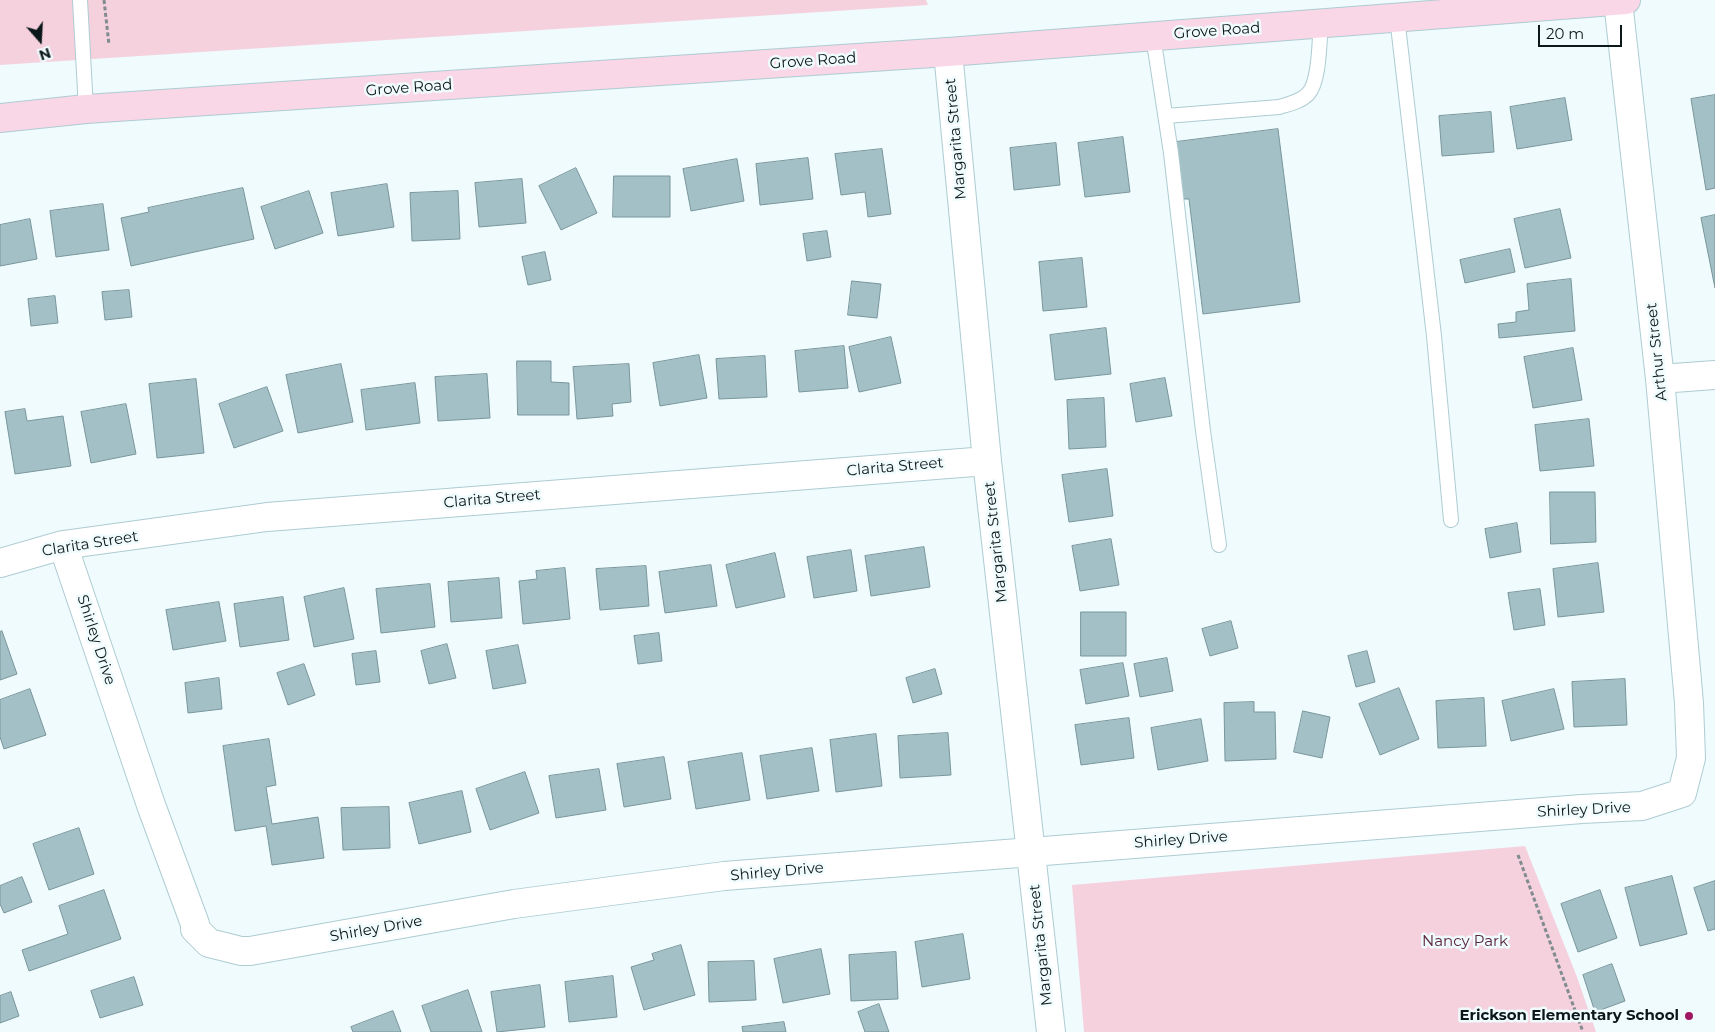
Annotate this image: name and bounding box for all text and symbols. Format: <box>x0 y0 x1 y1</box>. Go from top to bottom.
north arrow <box>15 15 65 65</box>
scale bar <box>1540 15 1624 47</box>
street label: Grove Road <box>1173 19 1261 43</box>
text: 20 m <box>1546 24 1584 43</box>
text: N <box>37 44 53 65</box>
street label: Grove Road <box>769 49 857 73</box>
street label: Grove Road <box>365 76 453 100</box>
street label: Margarita Street <box>942 78 970 200</box>
street label: Arthur Street <box>1643 302 1671 402</box>
street label: Clarita Street <box>846 454 944 480</box>
street label: Margarita Street <box>981 480 1011 604</box>
street label: Clarita Street <box>443 486 541 512</box>
street label: Clarita Street <box>41 528 139 560</box>
street label: Shirley Drive <box>73 593 119 687</box>
street label: Shirley Drive <box>1537 799 1631 821</box>
street label: Shirley Drive <box>1134 828 1228 852</box>
street label: Shirley Drive <box>730 859 824 885</box>
street label: Margarita Street <box>1026 883 1056 1007</box>
street label: Shirley Drive <box>328 912 424 946</box>
park label: Nancy Park <box>1422 933 1508 951</box>
place label: Erickson Elementary School <box>1459 1007 1679 1025</box>
marker: Erickson Elementary School <box>1683 1010 1695 1022</box>

